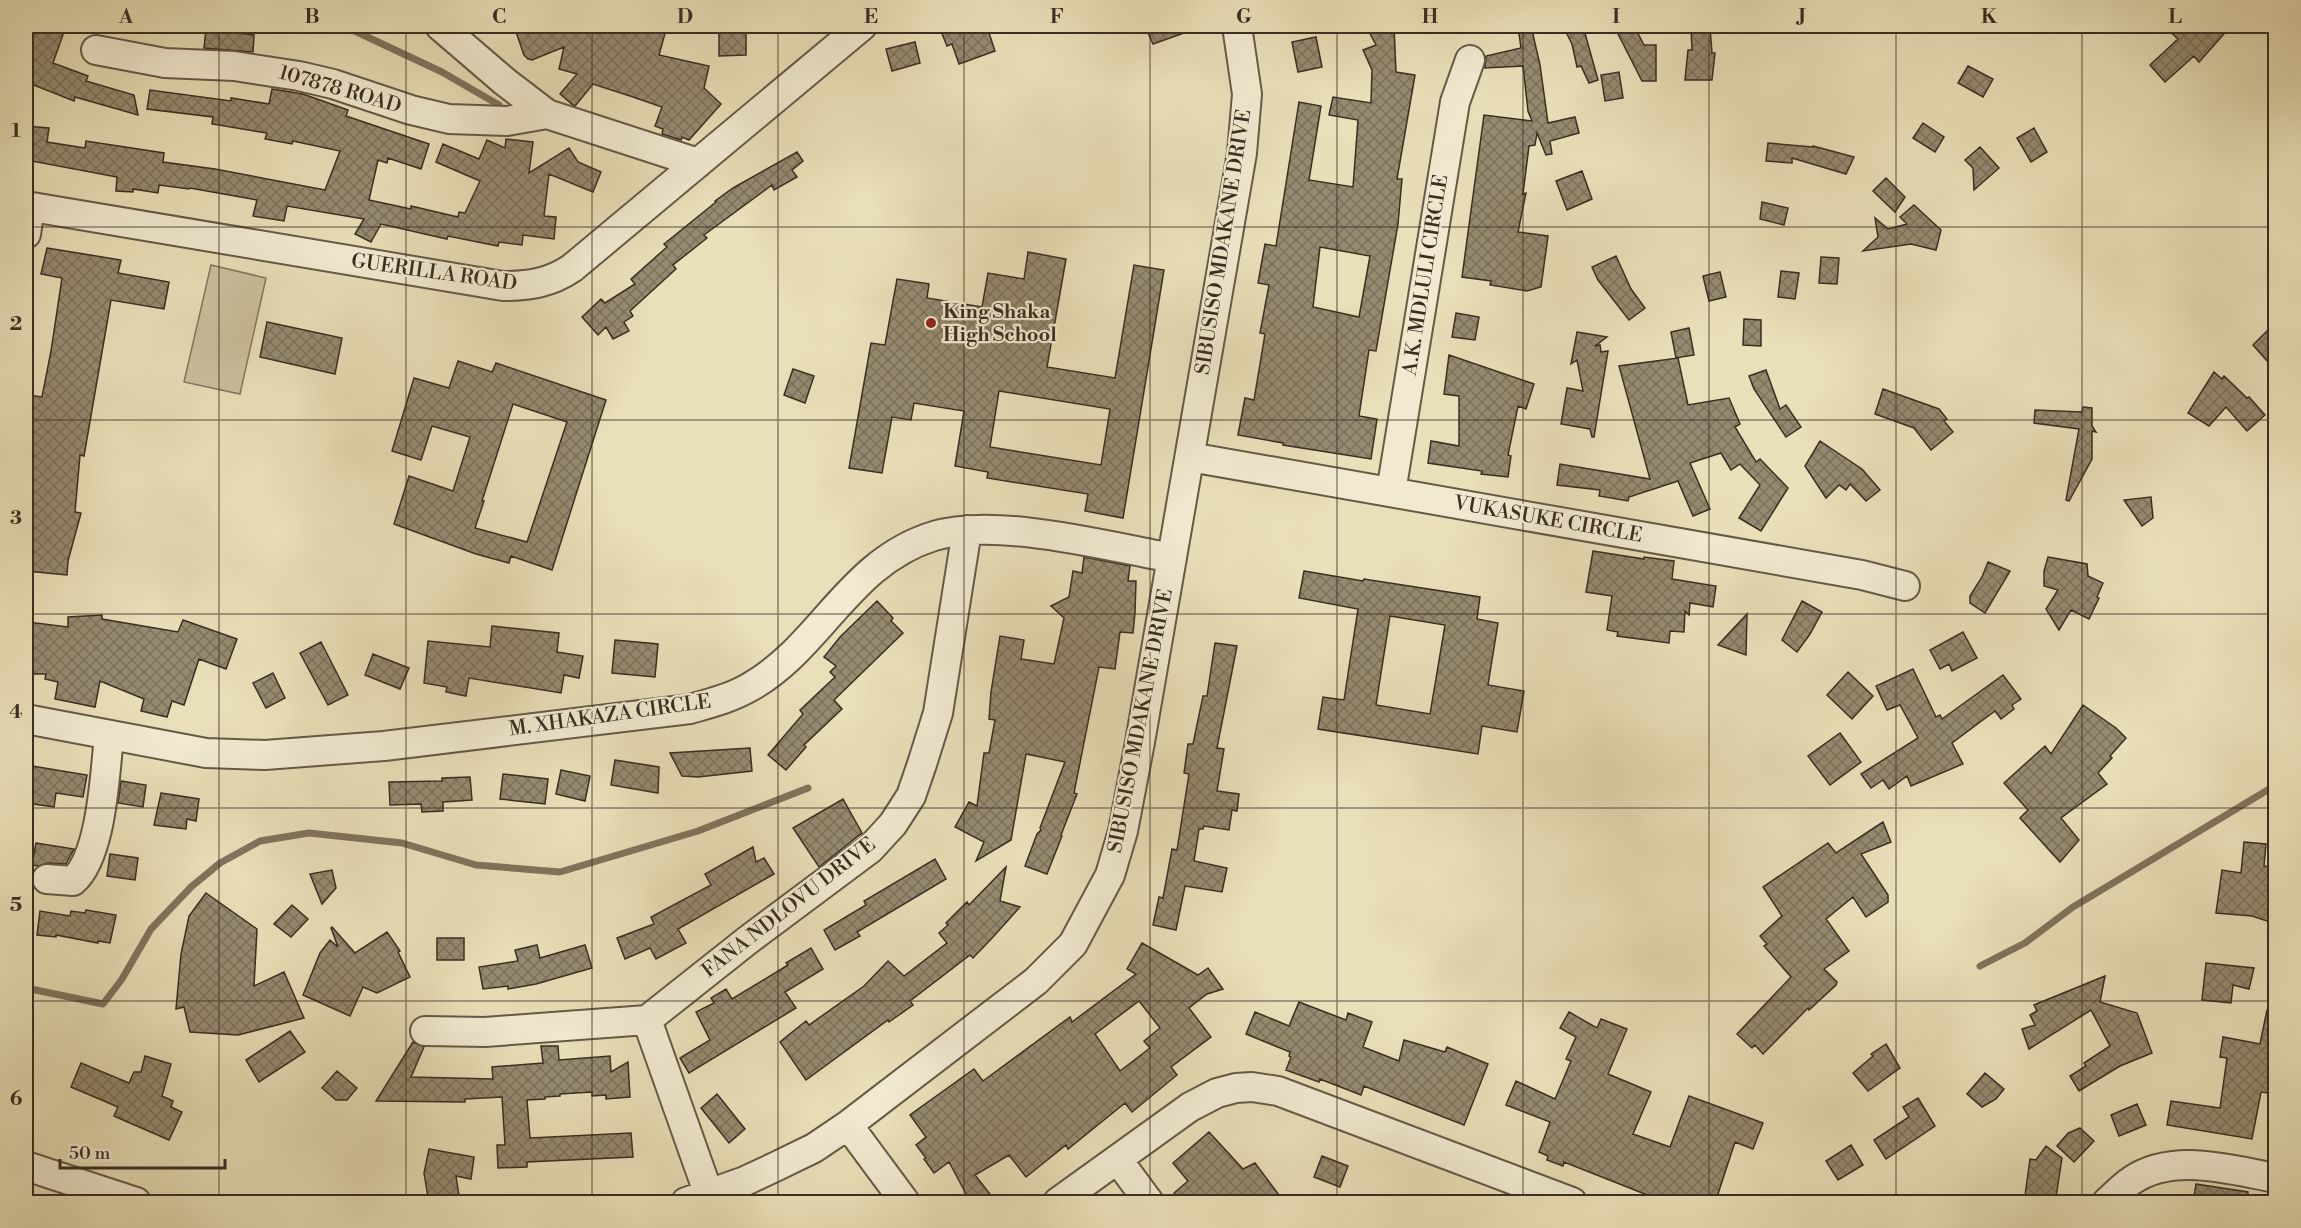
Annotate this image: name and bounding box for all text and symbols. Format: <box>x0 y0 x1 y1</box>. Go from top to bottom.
text: A <box>118 5 134 30</box>
text: B <box>304 5 320 30</box>
text: C <box>492 5 506 30</box>
text: D <box>677 5 693 30</box>
text: E <box>864 5 878 30</box>
text: F <box>1050 5 1064 30</box>
text: G <box>1236 5 1252 30</box>
text: H <box>1422 5 1439 30</box>
text: I <box>1612 5 1620 30</box>
text: J <box>1795 5 1806 30</box>
text: K <box>1981 5 1998 30</box>
text: L <box>2168 5 2182 30</box>
street label: 107878 ROAD <box>276 61 404 119</box>
street label: SIBUSISO MDAKANE DRIVE <box>1191 107 1257 377</box>
text: 1 <box>11 119 21 144</box>
street label: A.K. MDLULI CIRCLE <box>1398 173 1454 378</box>
street label: GUERILLA ROAD <box>349 249 519 297</box>
place label: King Shaka High School <box>943 300 1057 348</box>
text: 2 <box>10 312 22 337</box>
marker: King Shaka High School <box>924 316 938 330</box>
street label: VUKASUKE CIRCLE <box>1451 491 1644 549</box>
text: 3 <box>10 506 22 531</box>
street label: SIBUSISO MDAKANE DRIVE <box>1103 587 1179 855</box>
street label: M. XHAKAZA CIRCLE <box>507 689 713 743</box>
text: 4 <box>9 700 23 725</box>
street label: FANA NDLOVU DRIVE <box>697 832 881 984</box>
text: 5 <box>10 893 22 918</box>
text: 6 <box>10 1087 23 1112</box>
scale bar <box>60 1132 225 1170</box>
text: 50 m <box>69 1142 111 1165</box>

